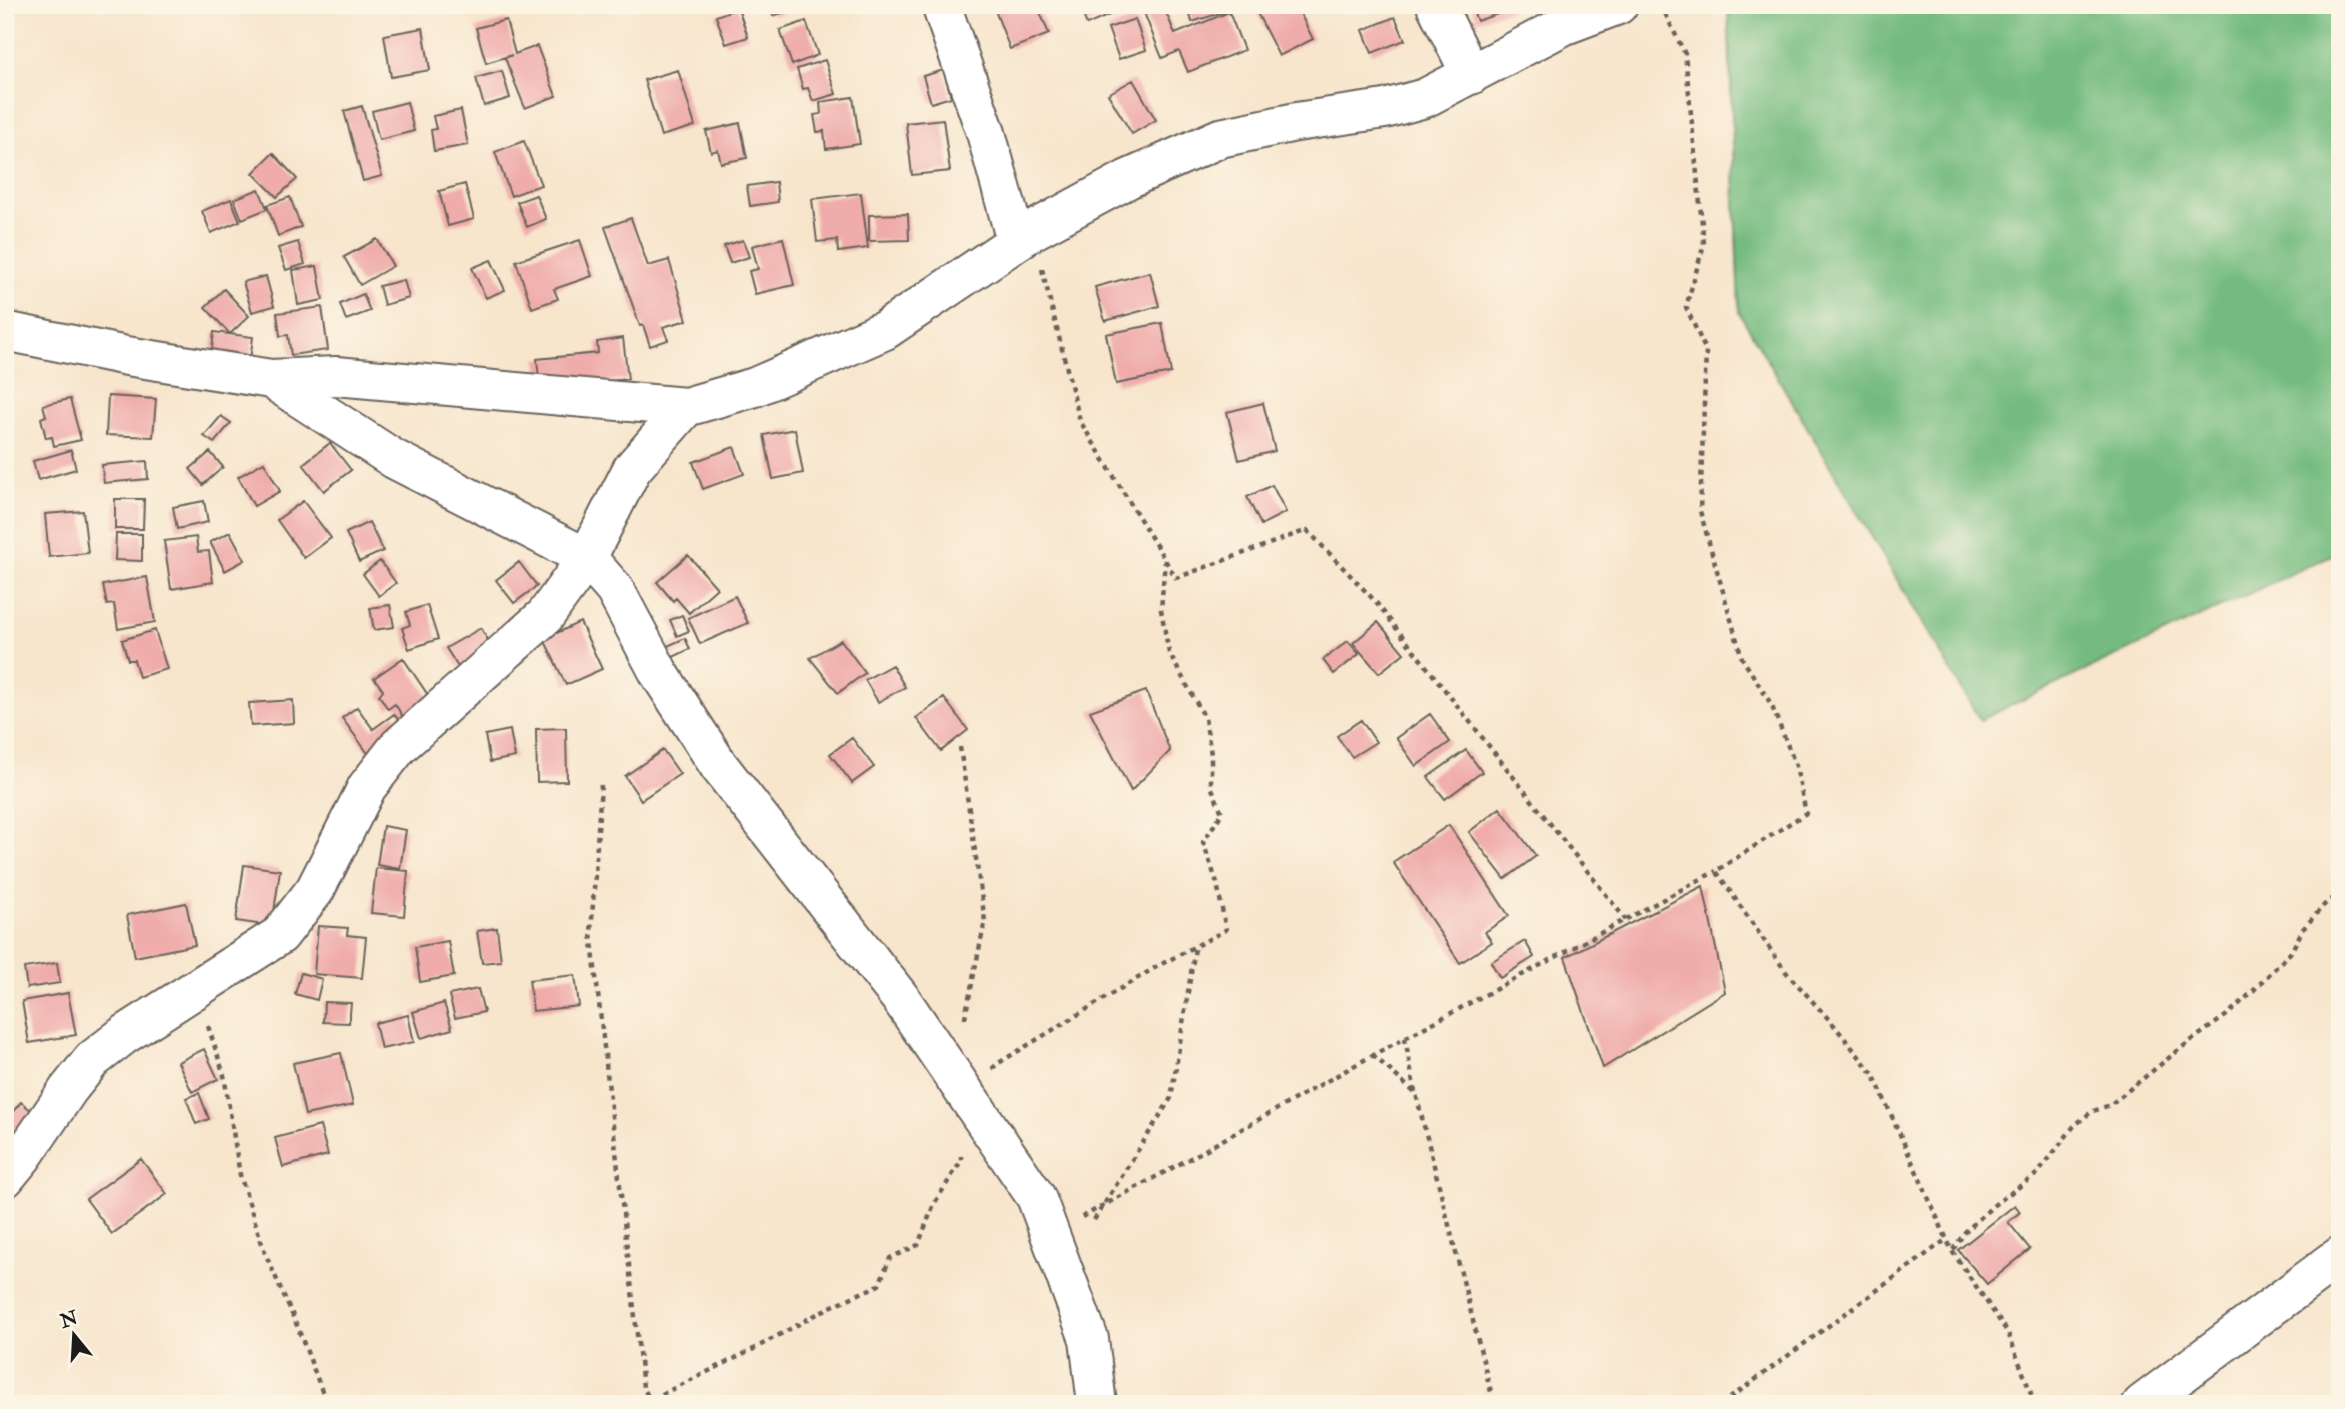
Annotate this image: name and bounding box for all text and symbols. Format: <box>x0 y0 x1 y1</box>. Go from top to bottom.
north arrow <box>38 1300 108 1370</box>
text: N <box>56 1305 82 1334</box>

